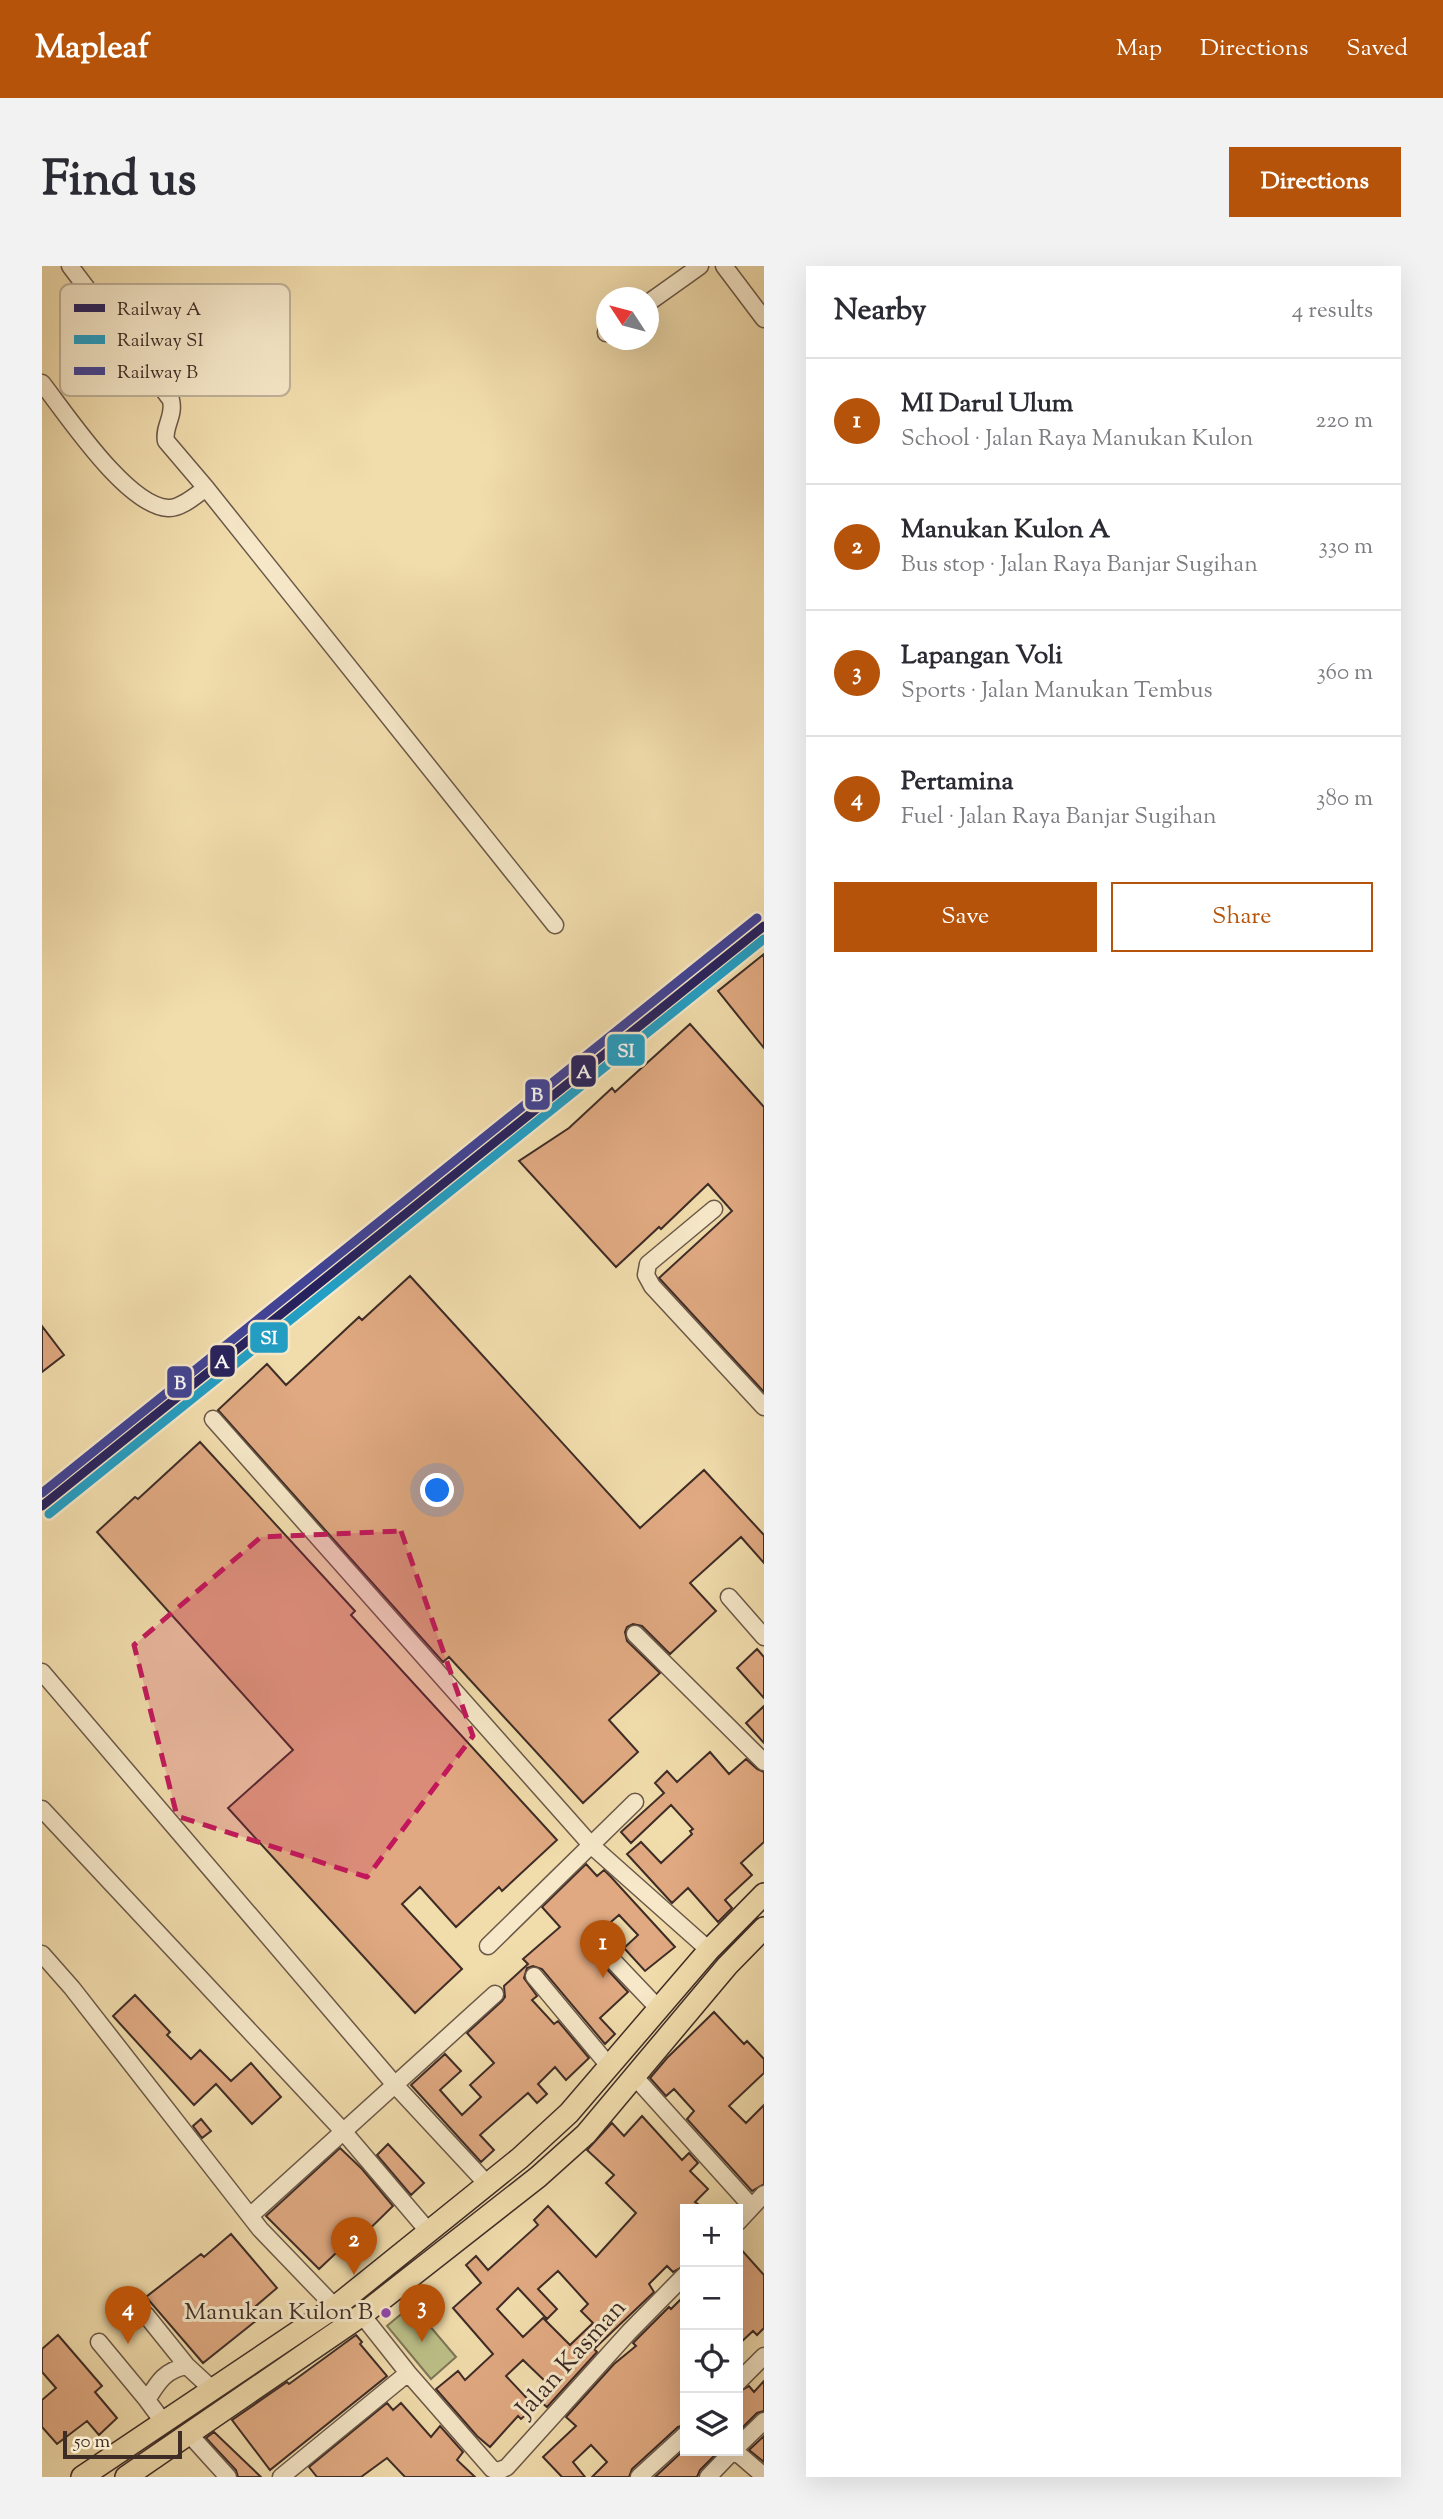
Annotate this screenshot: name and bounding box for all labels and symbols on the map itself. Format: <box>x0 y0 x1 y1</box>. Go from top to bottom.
legend <box>60 284 290 396</box>
north arrow <box>596 287 659 350</box>
text: Railway A <box>117 297 202 324</box>
text: Railway SI <box>117 328 204 355</box>
text: Railway B <box>117 360 198 387</box>
line badge: SI <box>606 1033 646 1067</box>
text: SI <box>617 1039 636 1066</box>
line badge: A <box>570 1054 597 1088</box>
text: A <box>576 1060 592 1087</box>
line badge: B <box>524 1078 551 1111</box>
text: B <box>531 1083 543 1110</box>
line badge: SI <box>249 1321 289 1354</box>
text: SI <box>260 1326 279 1353</box>
line badge: A <box>209 1344 236 1378</box>
text: A <box>214 1350 230 1377</box>
line badge: B <box>166 1365 193 1399</box>
text: B <box>174 1371 186 1398</box>
your location <box>420 1473 454 1507</box>
pin: 1 <box>580 1920 626 1978</box>
pin: 2 <box>331 2217 377 2275</box>
pin: 3 <box>399 2284 445 2342</box>
pin: 4 <box>105 2286 151 2344</box>
street label: Jalan Kasman <box>507 2291 636 2428</box>
place label: Manukan Kulon B <box>184 2296 373 2330</box>
marker: Manukan Kulon B <box>379 2306 393 2320</box>
scale bar <box>63 2428 182 2460</box>

